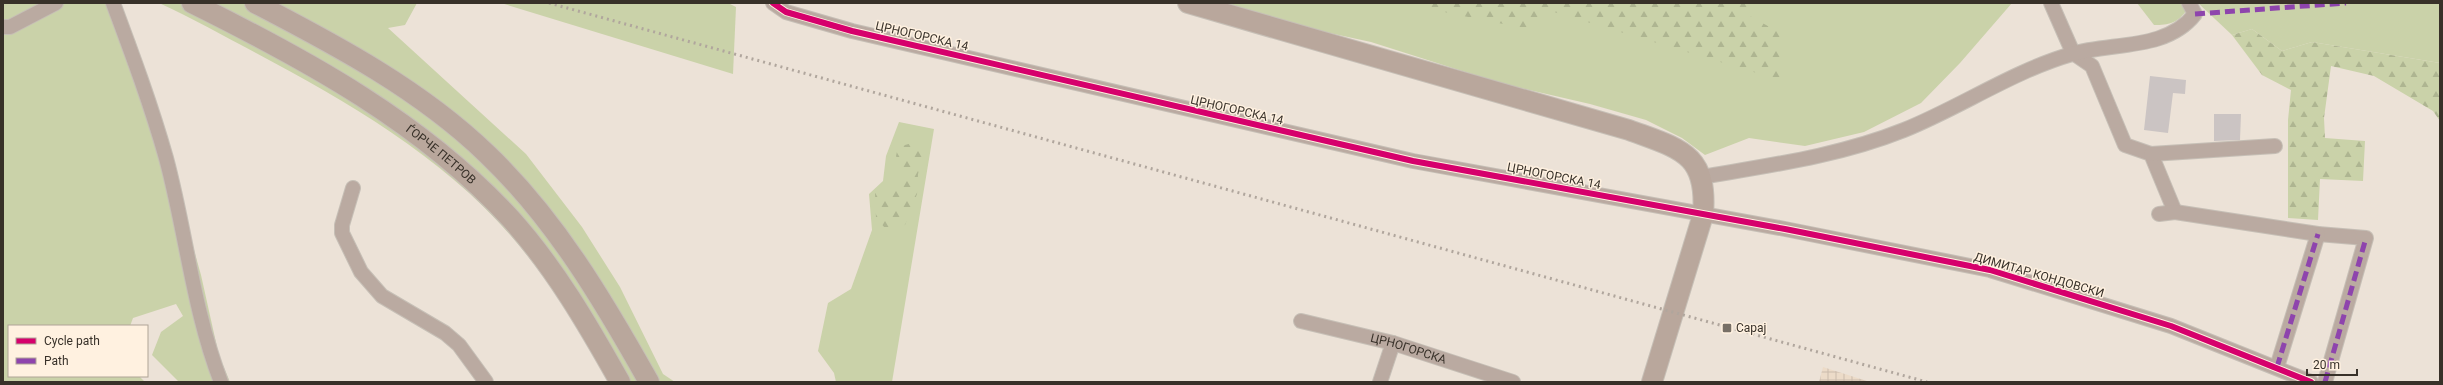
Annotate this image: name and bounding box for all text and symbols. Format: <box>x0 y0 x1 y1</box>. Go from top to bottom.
street label: ЦРНОГОРСКА 14 <box>874 18 970 54</box>
street label: ЦРНОГОРСКА 14 <box>1189 92 1285 128</box>
street label: ЃОРЧЕ ПЕТРОВ <box>403 121 479 187</box>
street label: ЦРНОГОРСКА 14 <box>1506 160 1602 192</box>
street label: ДИМИТАР КОНДОВСКИ <box>1972 250 2106 300</box>
place label: Сарај <box>1736 321 1767 335</box>
marker: Сарај <box>1721 322 1733 334</box>
legend <box>8 325 148 377</box>
street label: ЦРНОГОРСКА <box>1369 331 1448 367</box>
text: Cycle path <box>44 334 100 348</box>
scale bar <box>2307 351 2357 377</box>
text: Path <box>44 354 69 368</box>
text: 20 m <box>2313 358 2340 372</box>

